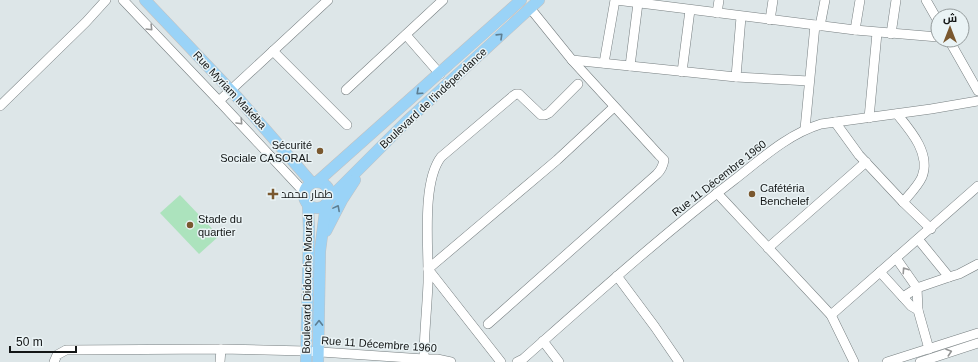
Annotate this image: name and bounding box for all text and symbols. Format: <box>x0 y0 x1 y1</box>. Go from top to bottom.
north arrow <box>930 8 970 48</box>
text: ش <box>943 12 957 25</box>
one-way arrow <box>145 23 153 31</box>
one-way arrow <box>495 34 503 41</box>
street label: Boulevard de l'indépendance <box>377 45 489 151</box>
street label: Rue Myriam Makéba <box>191 49 270 132</box>
one-way arrow <box>416 87 424 95</box>
one-way arrow <box>235 118 242 125</box>
street label: Rue 11 Décembre 1960 <box>670 138 768 218</box>
place label: Sécurité Sociale CASORAL <box>220 139 312 164</box>
marker: Sécurité Sociale CASORAL <box>315 146 325 156</box>
place label: Cafétéria Benchelef <box>760 182 810 207</box>
place label: طمار محمد <box>281 188 333 201</box>
marker: طمار محمد <box>268 189 278 199</box>
marker: Cafétéria Benchelef <box>747 189 757 199</box>
one-way arrow <box>333 204 340 212</box>
place label: Stade du quartier <box>198 213 242 238</box>
street label: Boulevard Didouche Mourad <box>300 214 314 354</box>
marker: Stade du quartier <box>185 220 195 230</box>
one-way arrow <box>903 268 910 275</box>
one-way arrow <box>315 320 323 326</box>
scale bar <box>10 328 76 354</box>
street label: Rue 11 Décembre 1960 <box>321 334 437 354</box>
text: 50 m <box>16 335 43 349</box>
one-way arrow <box>946 348 953 357</box>

